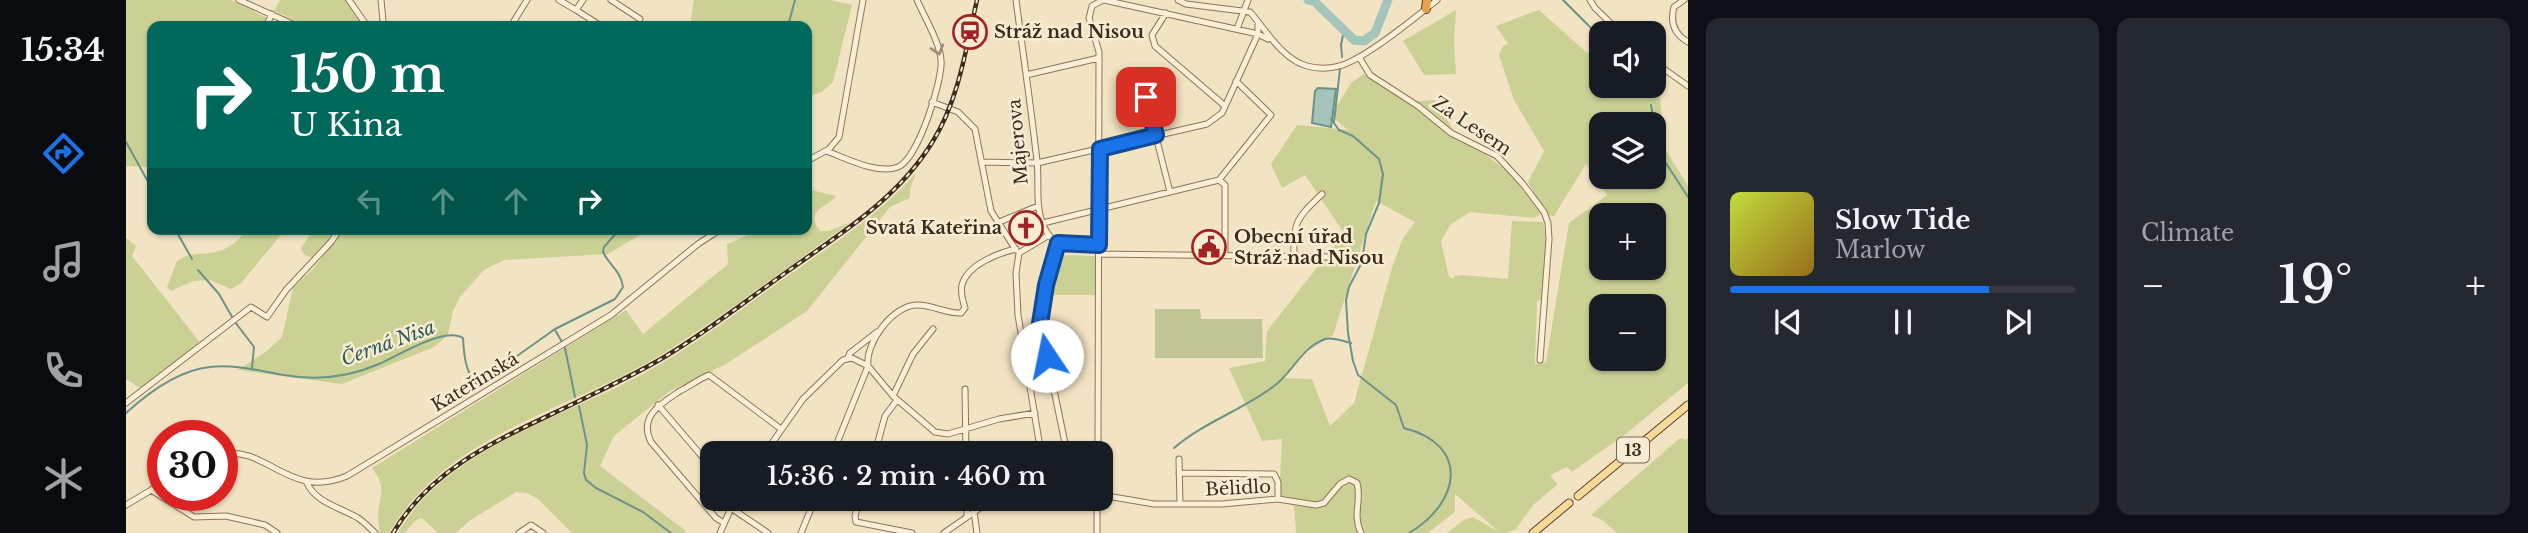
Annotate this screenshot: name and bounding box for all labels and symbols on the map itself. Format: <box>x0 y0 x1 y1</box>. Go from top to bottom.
station icon: Stráž nad Nisou <box>951 13 989 51</box>
place label: Stráž nad Nisou <box>994 21 1144 43</box>
one-way arrow <box>930 43 944 56</box>
pin <box>1116 67 1176 127</box>
street label: Za Lesem <box>1429 92 1515 160</box>
street label: Majerova <box>1003 98 1033 186</box>
church icon: Svatá Kateřina <box>1007 209 1045 247</box>
place label: Svatá Kateřina <box>866 217 1003 239</box>
place label: Obecní úřad Stráž nad Nisou <box>1234 226 1384 269</box>
public building icon: Obecní úřad Stráž nad Nisou <box>1190 228 1228 266</box>
water label: Černá Nisa <box>338 315 438 371</box>
position arrow <box>1010 319 1084 393</box>
street label: Kateřinská <box>428 347 522 417</box>
speed limit sign: 30 <box>147 420 238 511</box>
road number: 13 <box>1617 438 1649 463</box>
street label: Bělidlo <box>1205 475 1271 501</box>

